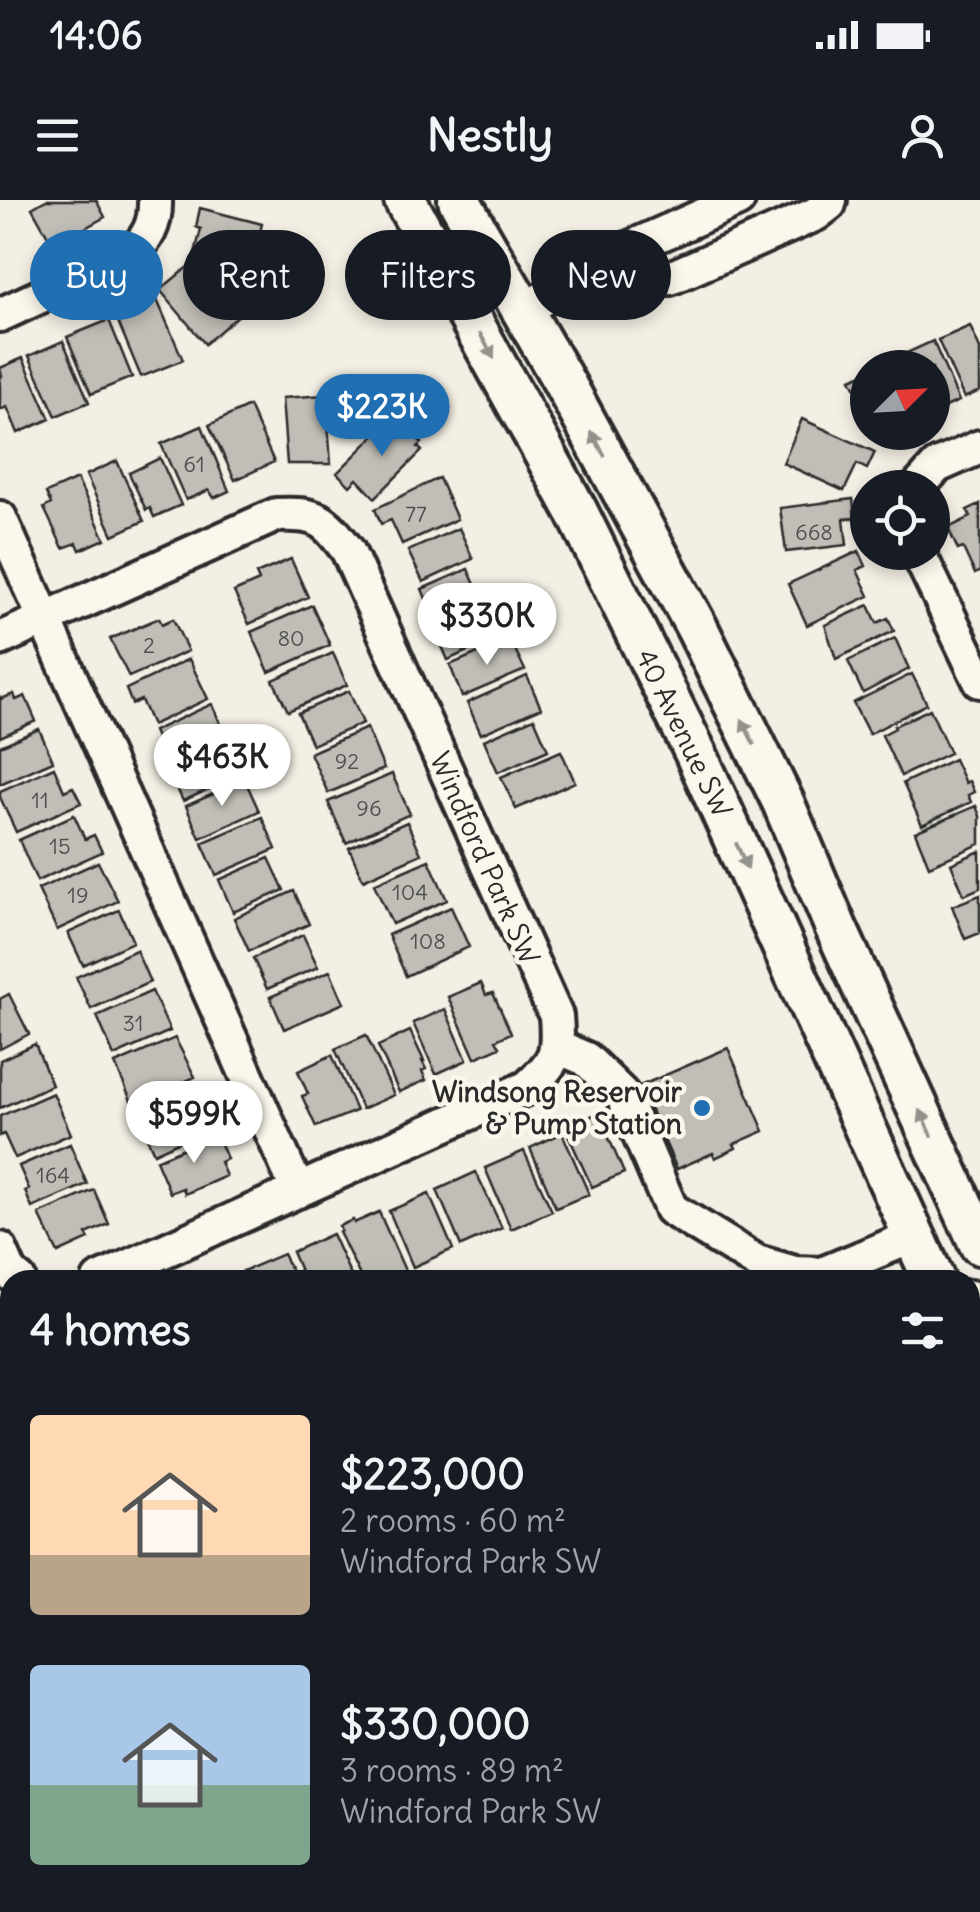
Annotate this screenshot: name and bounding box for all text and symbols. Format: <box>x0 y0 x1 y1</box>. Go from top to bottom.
text: 14:06 <box>50 12 143 59</box>
text: Nestly <box>427 107 553 163</box>
icon: menu <box>30 108 85 163</box>
icon: person <box>895 108 950 163</box>
chip: Buy <box>30 230 163 320</box>
chip: Rent <box>183 230 325 320</box>
chip: Filters <box>345 230 511 320</box>
chip: New <box>531 230 671 320</box>
one-way arrow <box>478 332 495 361</box>
north arrow <box>850 350 950 450</box>
map controls <box>850 350 950 570</box>
pin: $223K <box>312 374 452 459</box>
text: $223K <box>337 386 427 427</box>
one-way arrow <box>589 430 607 458</box>
house number: 61 <box>183 450 205 478</box>
button: locate <box>850 470 950 570</box>
house number: 77 <box>405 500 427 528</box>
house number: 668 <box>795 518 833 546</box>
pin: $330K <box>417 583 557 668</box>
text: $330K <box>440 595 534 636</box>
house number: 80 <box>277 624 305 652</box>
house number: 2 <box>143 631 155 659</box>
street label: 40 Avenue SW <box>628 643 740 823</box>
one-way arrow <box>740 717 757 746</box>
pin: $463K <box>152 724 292 809</box>
text: $463K <box>176 736 268 777</box>
street label: Windford Park SW <box>422 746 548 970</box>
house number: 92 <box>335 747 359 775</box>
house number: 11 <box>31 786 49 814</box>
house number: 96 <box>356 794 382 822</box>
house number: 15 <box>49 832 71 860</box>
one-way arrow <box>734 841 750 871</box>
house number: 104 <box>392 878 428 906</box>
house number: 19 <box>67 881 89 909</box>
house number: 108 <box>410 927 446 955</box>
house number: 31 <box>123 1009 144 1037</box>
place label: Windsong Reservoir & Pump Station <box>432 1074 683 1142</box>
pin: $599K <box>124 1081 264 1166</box>
text: $599K <box>148 1093 240 1134</box>
marker: Windsong Reservoir & Pump Station <box>691 1097 713 1119</box>
one-way arrow <box>918 1108 934 1138</box>
house number: 164 <box>36 1161 70 1189</box>
icon: filters <box>895 1303 950 1358</box>
text: 4 homes <box>30 1304 191 1356</box>
text: $223,000 <box>340 1448 525 1500</box>
icon: home <box>110 1455 230 1575</box>
text: 2 rooms · 60 m² <box>340 1500 566 1541</box>
text: Windford Park SW <box>340 1541 601 1582</box>
text: $330,000 <box>340 1698 530 1750</box>
icon: home <box>110 1705 230 1825</box>
text: 3 rooms · 89 m² <box>340 1750 564 1791</box>
text: Windford Park SW <box>340 1791 601 1832</box>

